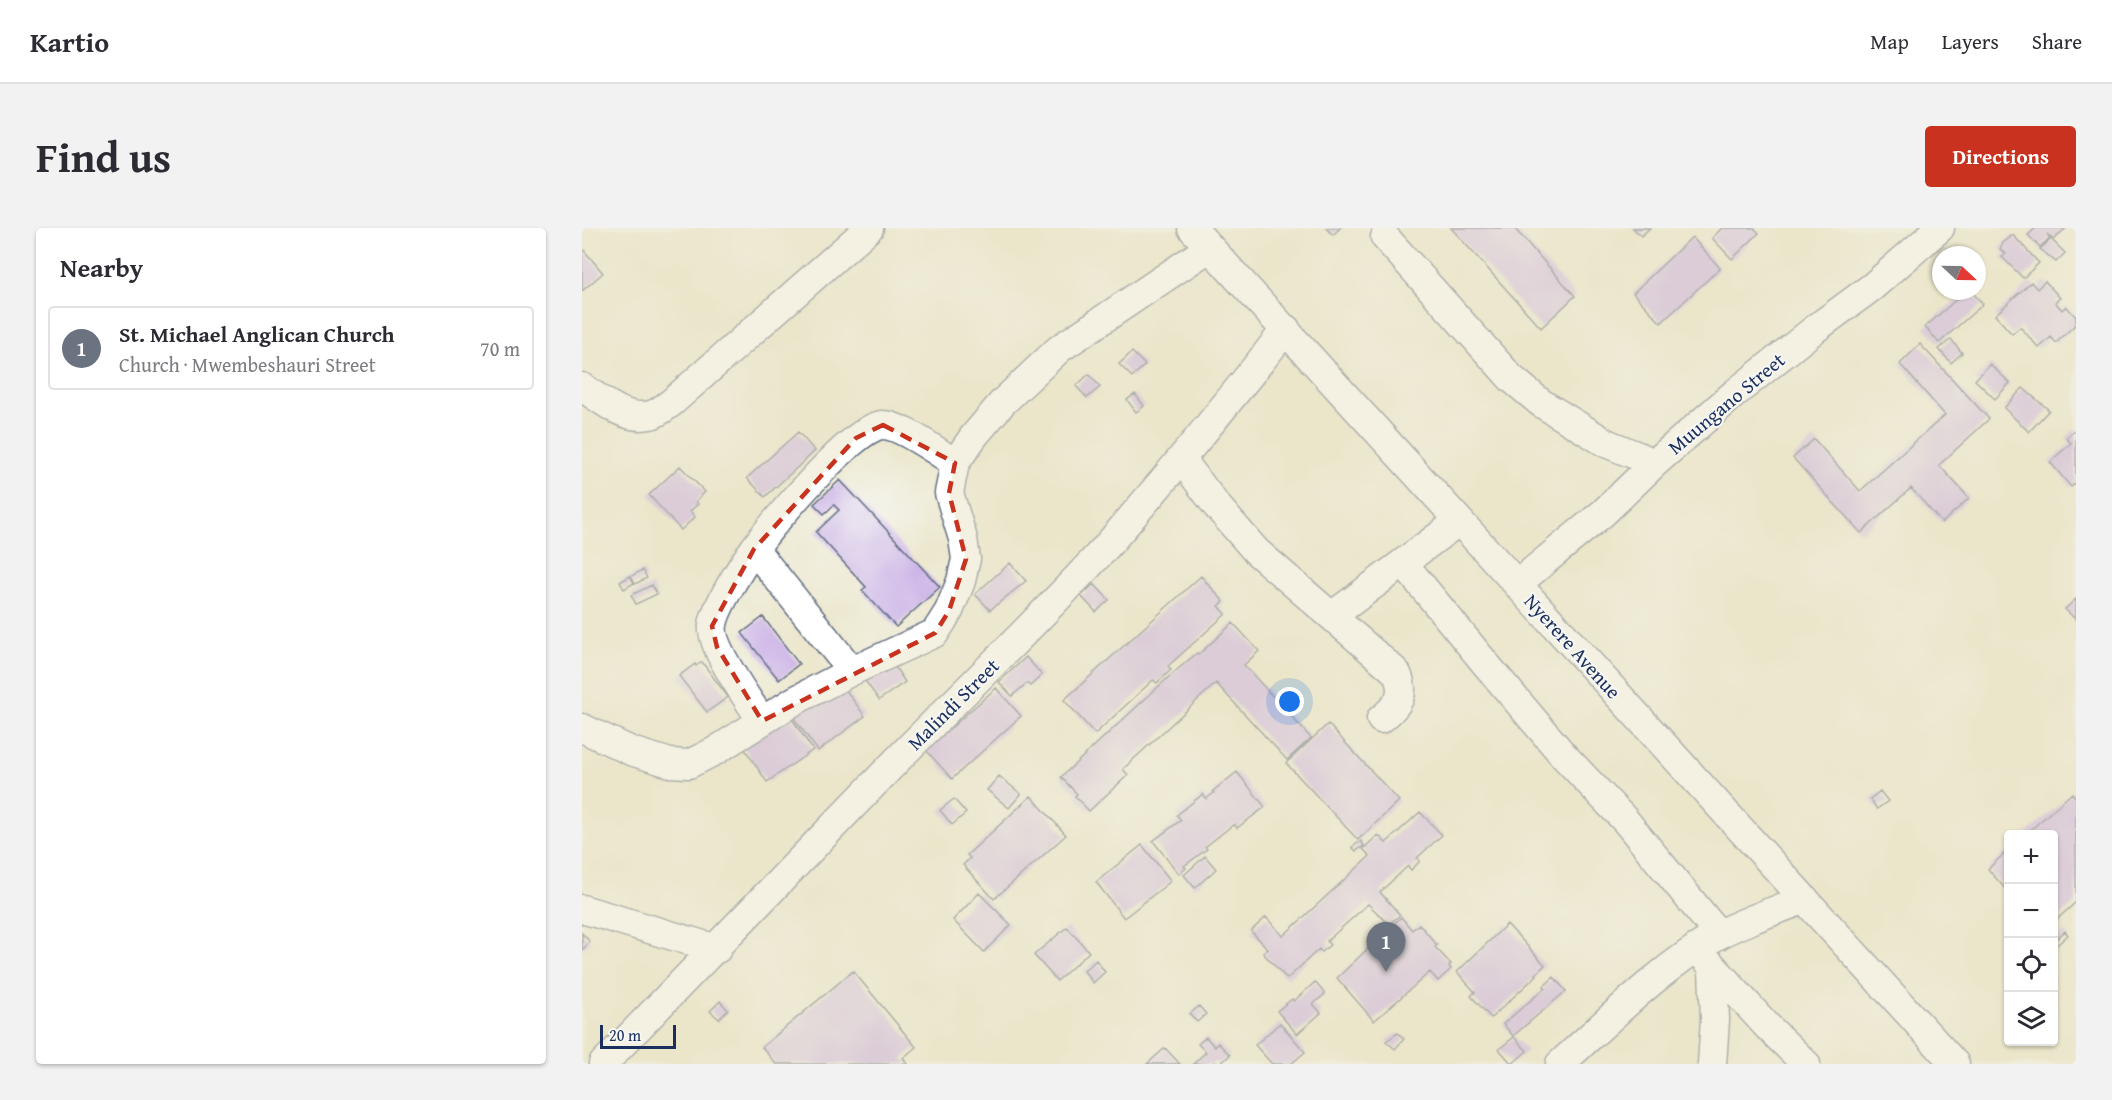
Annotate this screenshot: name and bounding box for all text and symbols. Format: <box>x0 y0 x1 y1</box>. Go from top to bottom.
text: Kartio <box>30 21 109 62</box>
text: Map <box>1870 26 1909 57</box>
text: Layers <box>1942 26 1999 57</box>
text: Share <box>2032 26 2082 57</box>
text: Find us <box>36 126 171 187</box>
button: Directions <box>1925 126 2076 187</box>
north arrow <box>1932 246 1986 300</box>
text: Nearby <box>60 248 143 287</box>
text: St. Michael Anglican Church <box>119 318 394 350</box>
text: 1 <box>76 334 87 363</box>
text: 70 m <box>480 334 520 363</box>
street label: Muungano Street <box>1661 345 1791 461</box>
text: Church · Mwembeshauri Street <box>119 350 376 379</box>
street label: Nyerere Avenue <box>1518 587 1628 705</box>
street label: Malindi Street <box>900 651 1006 757</box>
your location <box>1275 687 1304 716</box>
map controls <box>2004 830 2058 1046</box>
button: + <box>2004 830 2058 884</box>
button: − <box>2004 884 2058 938</box>
pin: 1 <box>1366 922 1406 972</box>
button: locate <box>2004 938 2058 992</box>
button: layers <box>2004 992 2058 1046</box>
scale bar <box>600 1022 676 1050</box>
text: 20 m <box>609 1023 641 1047</box>

